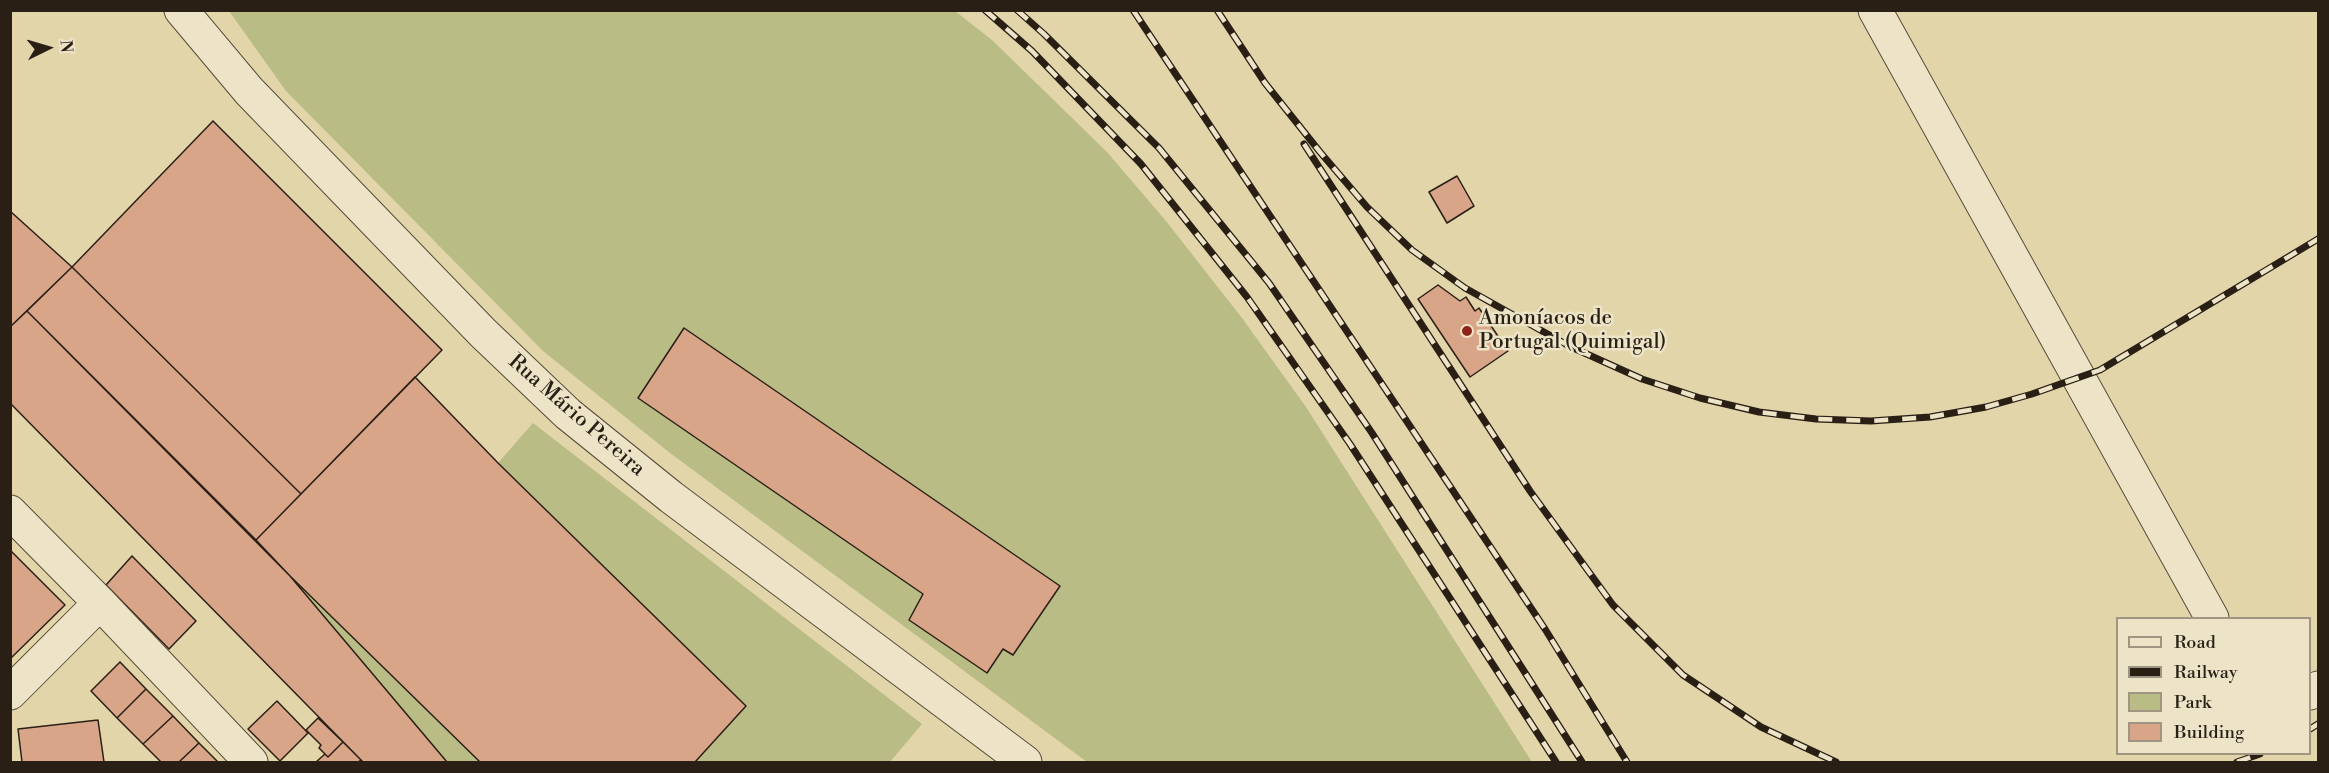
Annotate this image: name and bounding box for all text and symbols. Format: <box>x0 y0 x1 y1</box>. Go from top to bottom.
north arrow <box>18 18 78 78</box>
text: N <box>55 39 76 54</box>
place label: Amoníacos de Portugal (Quimigal) <box>1479 306 1666 356</box>
marker: Amoníacos de Portugal (Quimigal) <box>1460 324 1474 338</box>
street label: Rua Mário Pereira <box>503 350 649 482</box>
legend <box>2116 617 2311 755</box>
text: Road <box>2174 631 2216 654</box>
text: Railway <box>2174 661 2237 684</box>
text: Park <box>2174 691 2211 714</box>
text: Building <box>2174 721 2244 744</box>

